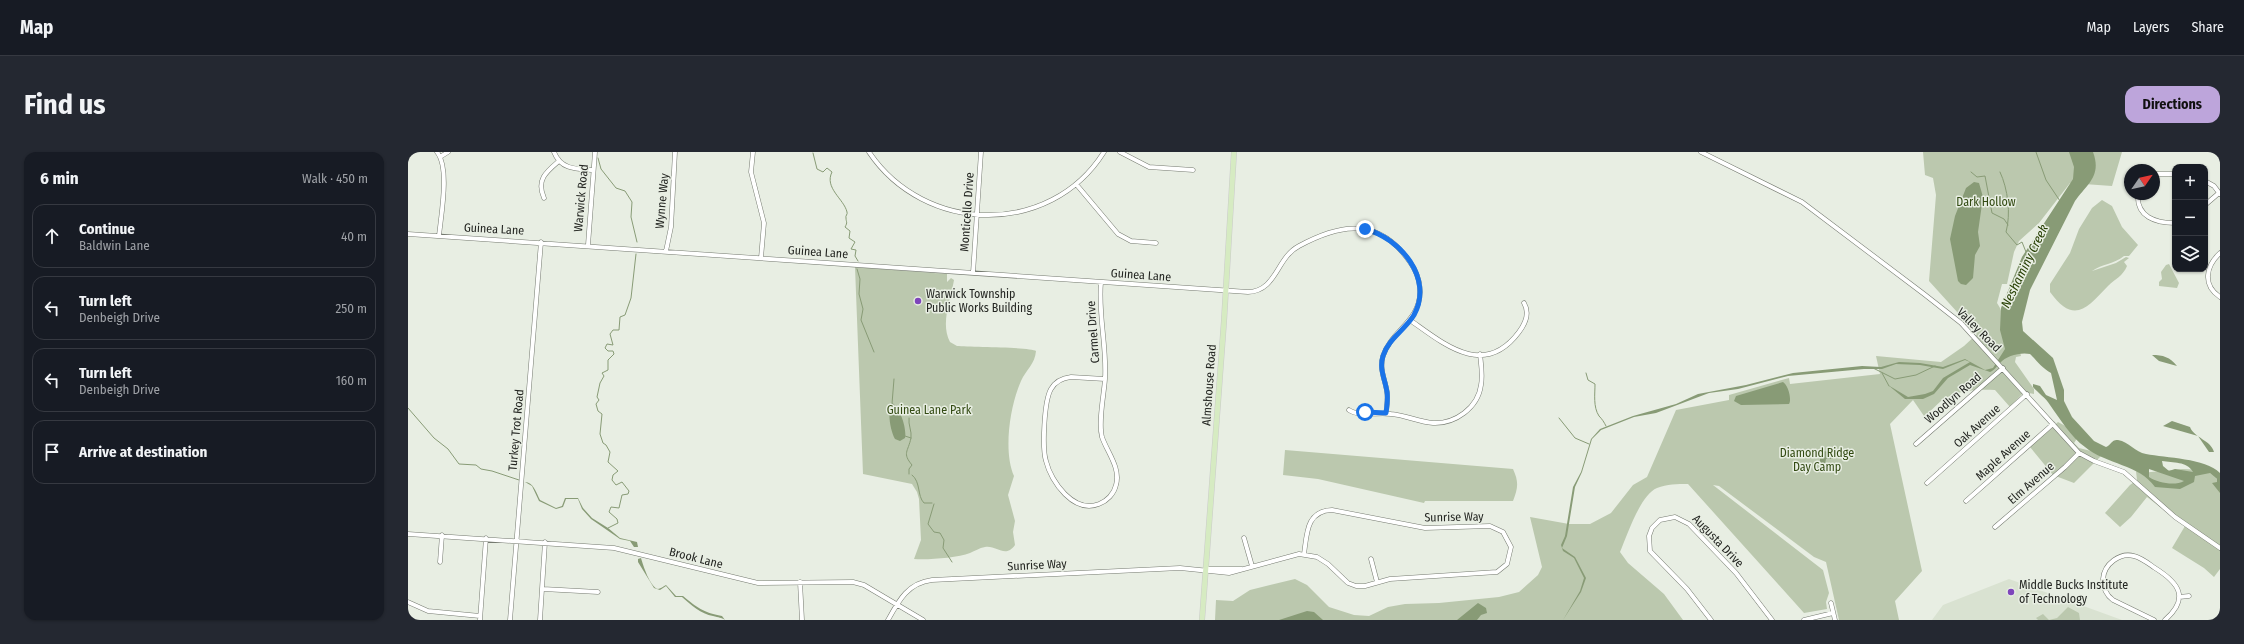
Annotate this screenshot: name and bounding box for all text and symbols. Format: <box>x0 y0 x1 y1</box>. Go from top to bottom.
text: Map <box>20 16 53 39</box>
text: Map <box>2087 19 2111 36</box>
text: Layers <box>2133 19 2169 36</box>
text: Share <box>2191 19 2224 36</box>
button: Directions <box>2125 86 2220 123</box>
text: Find us <box>24 88 106 121</box>
street label: Warwick Road <box>571 164 591 232</box>
north arrow <box>2124 164 2160 200</box>
map controls <box>2172 164 2208 272</box>
button: + <box>2172 164 2208 200</box>
text: 6 min <box>40 168 79 189</box>
text: Walk · 450 m <box>302 171 368 186</box>
street label: Wynne Way <box>653 172 671 229</box>
street label: Monticello Drive <box>957 172 977 252</box>
park label: Dark Hollow <box>1956 195 2016 209</box>
button: − <box>2172 200 2208 236</box>
text: Continue <box>79 220 135 238</box>
street label: Guinea Lane <box>463 220 525 238</box>
route end <box>1356 220 1374 238</box>
water label: Neshaminy Creek <box>1998 222 2051 310</box>
icon: ahead <box>41 225 63 247</box>
text: 40 m <box>341 229 367 244</box>
button: layers <box>2172 236 2208 272</box>
text: Baldwin Lane <box>79 238 150 253</box>
street label: Guinea Lane <box>787 243 849 261</box>
street label: Guinea Lane <box>1110 266 1172 284</box>
place label: Warwick Township Public Works Building <box>926 287 1032 315</box>
text: Turn left <box>79 292 132 310</box>
marker: Warwick Township Public Works Building <box>913 296 923 306</box>
icon: left <box>41 297 63 319</box>
street label: Carmel Drive <box>1084 300 1102 364</box>
text: 250 m <box>335 301 367 316</box>
street label: Valley Road <box>1954 305 2004 355</box>
text: Denbeigh Drive <box>79 310 160 325</box>
street label: Almshouse Road <box>1199 344 1219 426</box>
text: Turn left <box>79 364 132 382</box>
icon: left <box>41 369 63 391</box>
street label: Woodlyn Road <box>1922 370 1984 426</box>
text: 160 m <box>336 373 367 388</box>
text: Denbeigh Drive <box>79 382 160 397</box>
street label: Turkey Trot Road <box>505 389 527 471</box>
street label: Oak Avenue <box>1951 401 2003 451</box>
park label: Guinea Lane Park <box>887 403 972 417</box>
route start <box>1356 403 1374 421</box>
street label: Maple Avenue <box>1973 427 2033 483</box>
icon: arrive <box>41 441 63 463</box>
text: Arrive at destination <box>79 443 207 461</box>
park label: Diamond Ridge Day Camp <box>1780 446 1854 474</box>
street label: Elm Avenue <box>2005 459 2057 507</box>
street label: Sunrise Way <box>1424 509 1484 525</box>
street label: Augusta Drive <box>1690 512 1747 570</box>
street label: Brook Lane <box>668 545 724 571</box>
street label: Sunrise Way <box>1007 556 1068 574</box>
place label: Middle Bucks Institute of Technology <box>2019 578 2128 606</box>
marker: Middle Bucks Institute of Technology <box>2006 587 2016 597</box>

